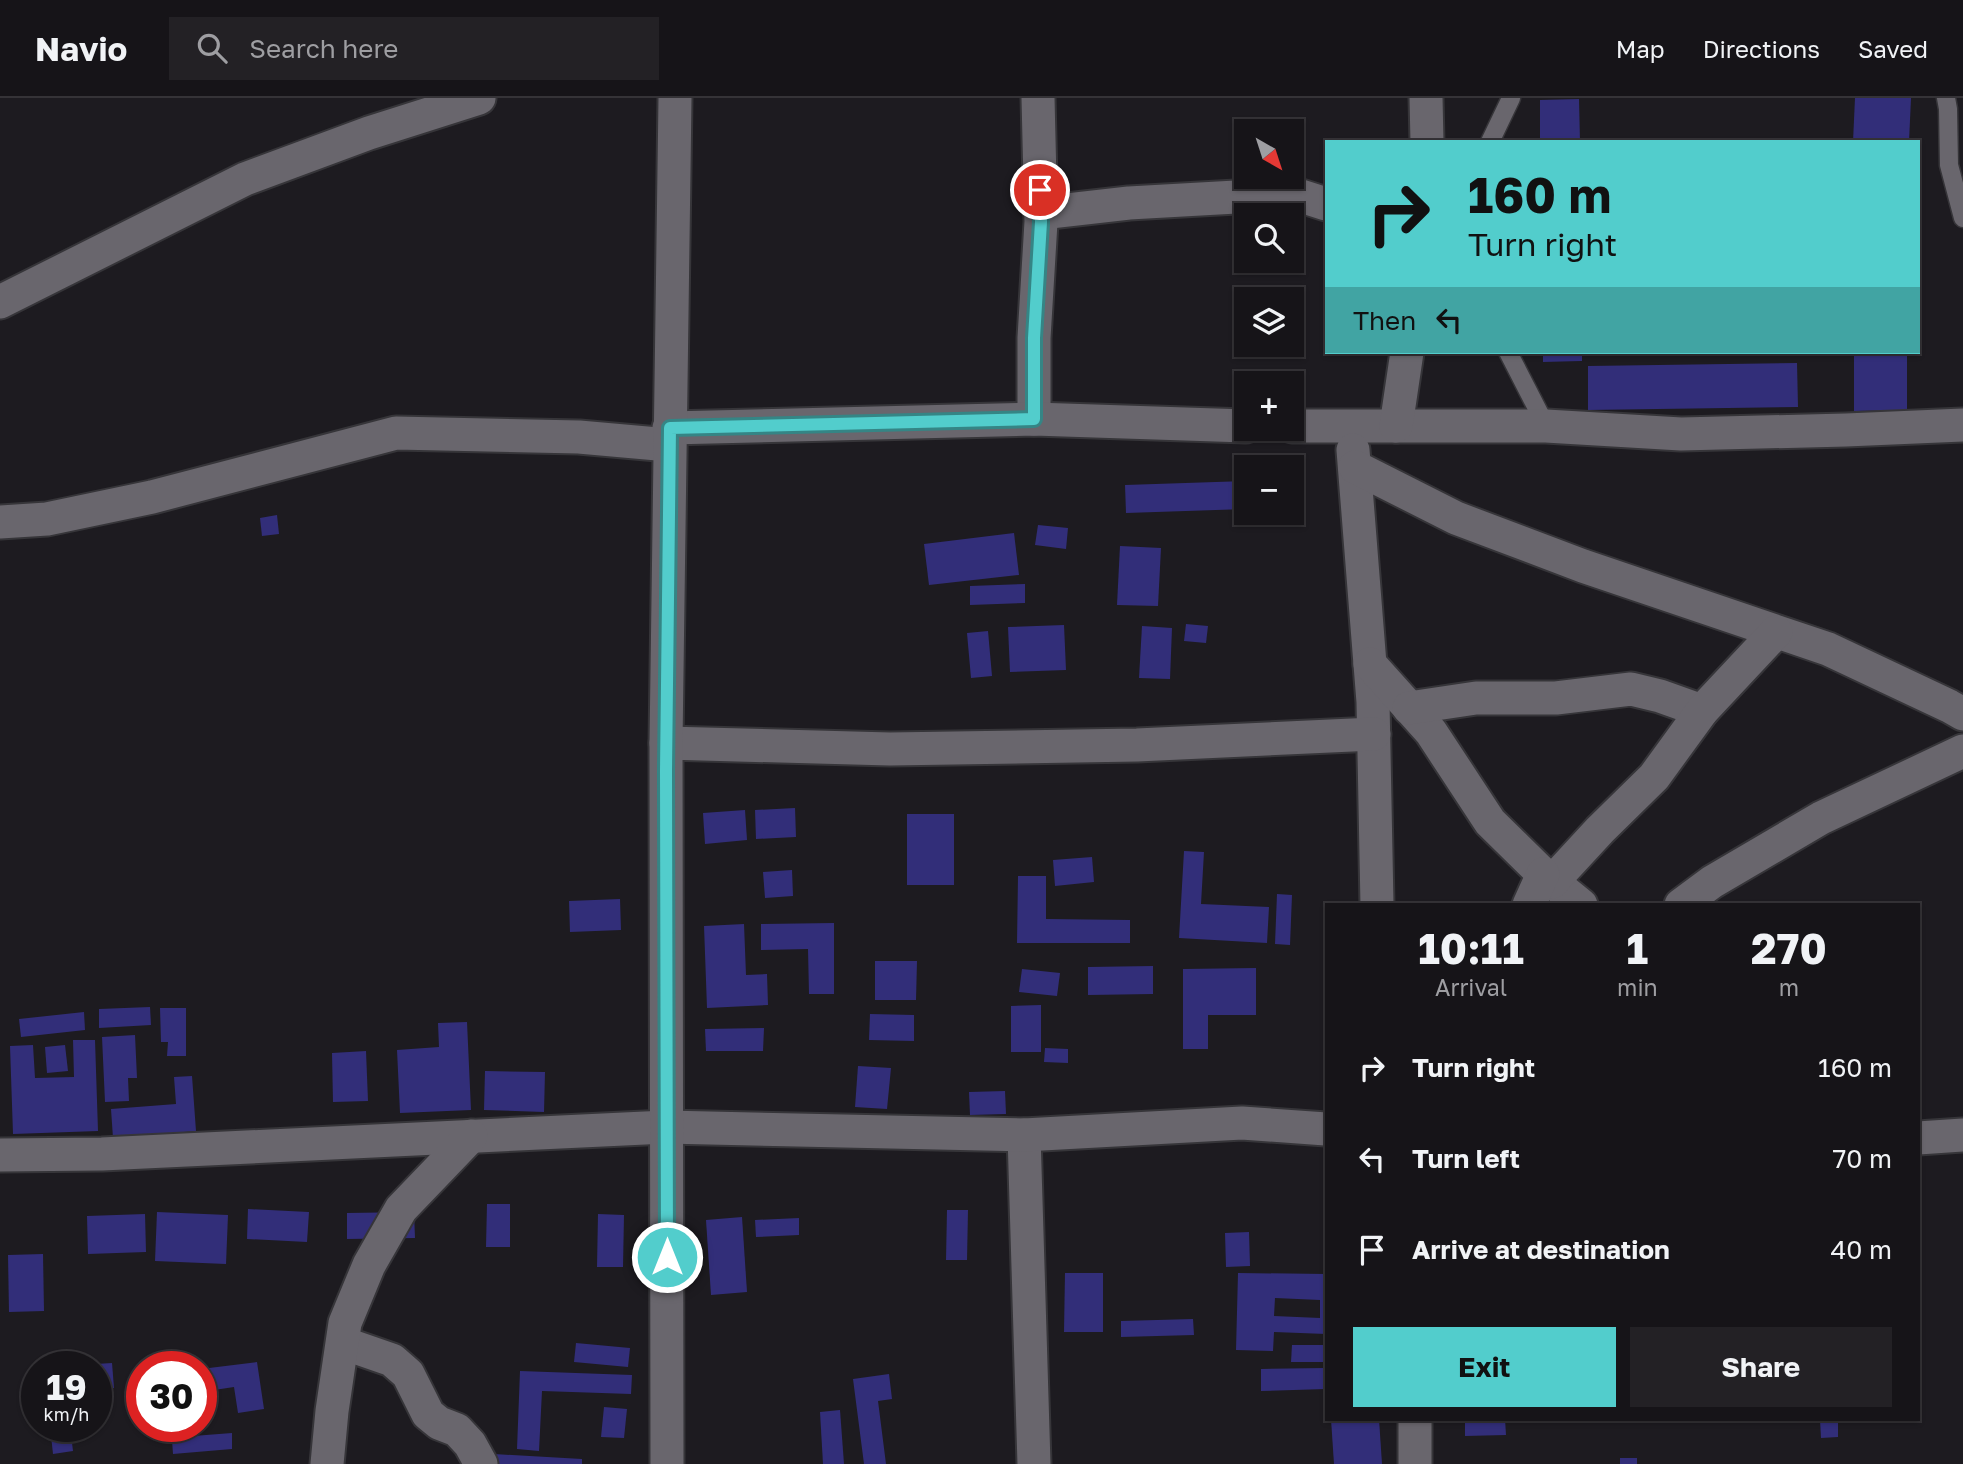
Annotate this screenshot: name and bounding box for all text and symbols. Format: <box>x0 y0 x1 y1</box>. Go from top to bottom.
search box <box>169 17 659 80</box>
text: Navio <box>35 29 127 68</box>
icon: search <box>193 29 231 67</box>
text: Search here <box>249 33 398 64</box>
text: Map <box>1616 34 1665 63</box>
text: Directions <box>1703 34 1820 63</box>
text: Saved <box>1858 34 1928 63</box>
north arrow <box>1234 119 1304 189</box>
map controls <box>1234 119 1304 525</box>
pin <box>1010 160 1070 220</box>
text: 160 m <box>1468 165 1611 224</box>
icon: right <box>1353 168 1444 259</box>
icon: arrive <box>1021 171 1059 209</box>
button: search <box>1234 203 1304 273</box>
text: Turn right <box>1468 225 1617 263</box>
button: layers <box>1234 287 1304 357</box>
icon: left <box>1430 301 1468 339</box>
text: Then <box>1353 305 1416 336</box>
button: + <box>1234 371 1304 441</box>
button: − <box>1234 455 1304 525</box>
text: 10:11 <box>1418 923 1524 973</box>
text: 1 <box>1627 923 1648 973</box>
text: 270 <box>1751 923 1827 973</box>
text: Arrival <box>1435 973 1507 1001</box>
text: min <box>1617 973 1658 1001</box>
text: m <box>1779 973 1799 1001</box>
icon: right <box>1353 1049 1391 1087</box>
text: Turn right <box>1412 1052 1535 1083</box>
text: 160 m <box>1818 1052 1892 1083</box>
icon: left <box>1353 1140 1391 1178</box>
text: Turn left <box>1412 1143 1520 1174</box>
text: 70 m <box>1833 1143 1892 1174</box>
position arrow <box>630 1220 704 1294</box>
icon: arrive <box>1353 1231 1391 1269</box>
text: Arrive at destination <box>1412 1234 1670 1265</box>
text: 40 m <box>1831 1234 1892 1265</box>
button: Exit <box>1353 1327 1616 1407</box>
button: Share <box>1630 1327 1892 1407</box>
speed limit sign: 30 <box>126 1351 217 1442</box>
text: 19 <box>46 1366 87 1408</box>
text: km/h <box>44 1403 89 1425</box>

